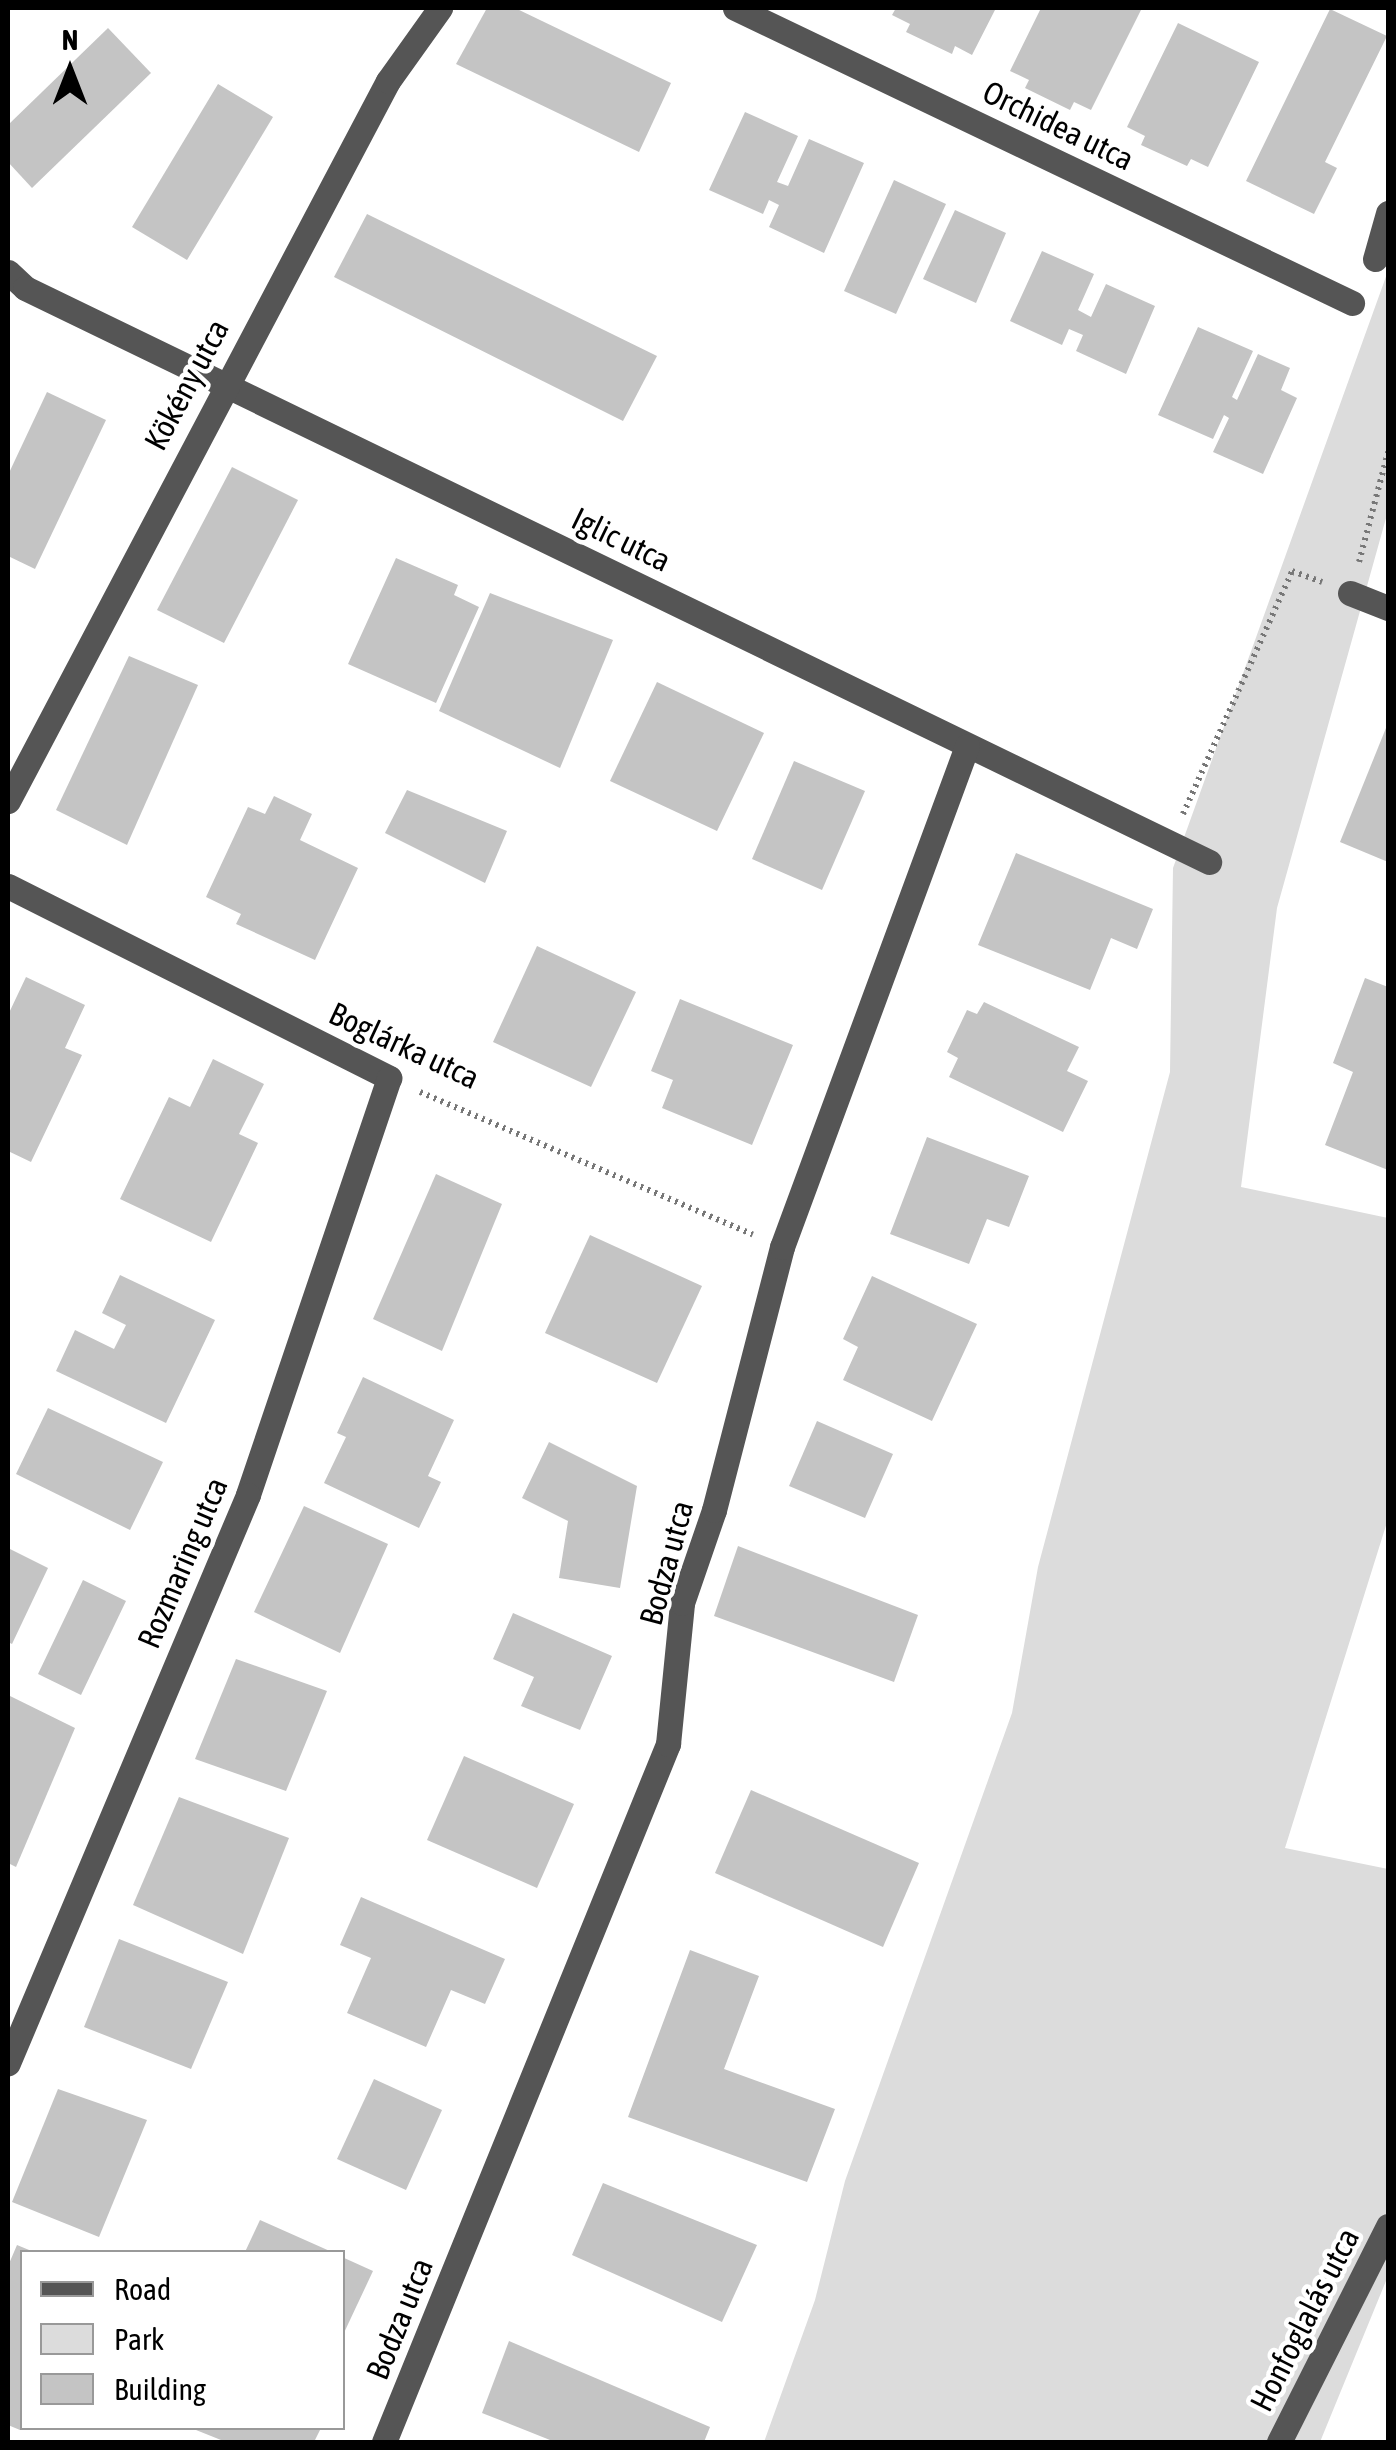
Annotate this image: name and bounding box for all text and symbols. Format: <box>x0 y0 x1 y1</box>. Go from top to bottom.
north arrow <box>20 20 120 120</box>
text: N <box>62 24 78 56</box>
street label: Orchidea utca <box>976 73 1140 179</box>
street label: Kökény utca <box>137 313 237 457</box>
street label: Iglic utca <box>565 500 677 580</box>
street label: Boglárka utca <box>323 995 485 1097</box>
street label: Rozmaring utca <box>130 1472 236 1654</box>
street label: Bodza utca <box>632 1497 702 1629</box>
street label: Honfoglalás utca <box>1242 2222 1368 2418</box>
legend <box>20 2250 345 2430</box>
street label: Bodza utca <box>358 2253 442 2385</box>
text: Road <box>114 2272 171 2306</box>
text: Park <box>114 2322 164 2356</box>
text: Building <box>114 2372 206 2406</box>

